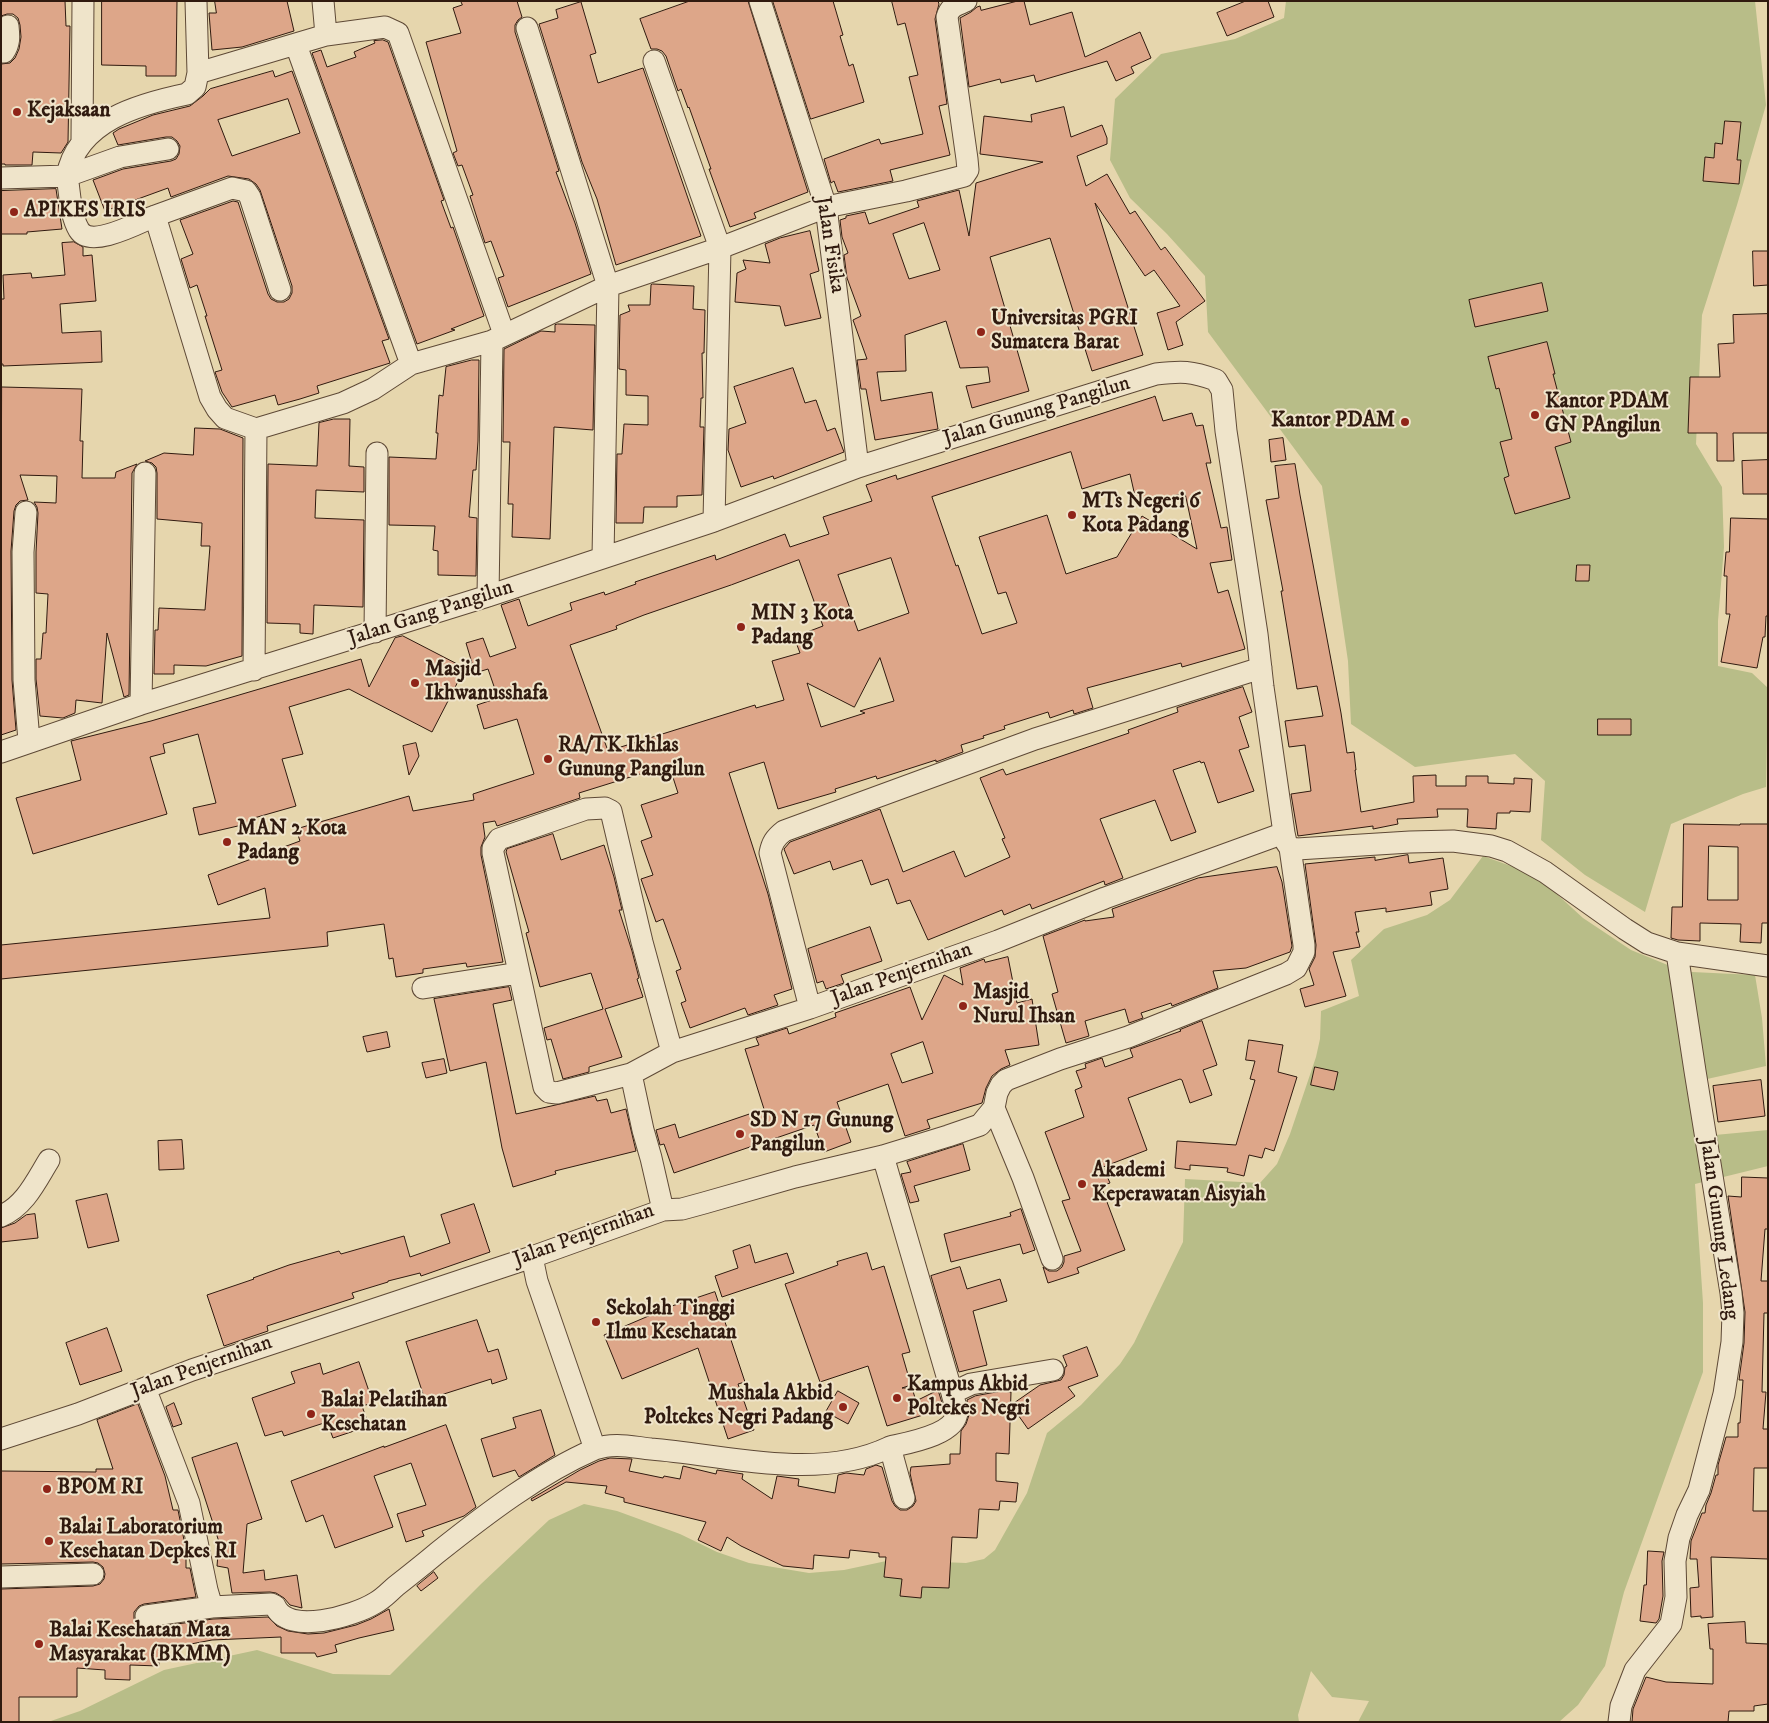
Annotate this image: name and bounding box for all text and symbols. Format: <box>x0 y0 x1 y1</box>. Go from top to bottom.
place label: Kejaksaan <box>27 99 110 125</box>
marker: Kejaksaan <box>11 106 23 118</box>
street label: Jalan Fisika <box>809 195 849 295</box>
place label: APIKES IRIS <box>24 199 146 225</box>
marker: APIKES IRIS <box>8 206 20 218</box>
place label: Universitas PGRI Sumatera Barat <box>991 307 1138 357</box>
marker: Universitas PGRI Sumatera Barat <box>975 326 987 338</box>
street label: Jalan Gunung Pangilun <box>940 372 1134 452</box>
place label: Kantor PDAM GN PAngilun <box>1545 390 1669 440</box>
place label: Kantor PDAM <box>1271 409 1395 435</box>
marker: Kantor PDAM GN PAngilun <box>1529 409 1541 421</box>
marker: Kantor PDAM <box>1399 416 1411 428</box>
place label: MTs Negeri 6 Kota Padang <box>1082 490 1200 540</box>
marker: MTs Negeri 6 Kota Padang <box>1066 509 1078 521</box>
street label: Jalan Gang Pangilun <box>345 575 517 653</box>
place label: MIN 3 Kota Padang <box>751 602 853 652</box>
marker: MIN 3 Kota Padang <box>735 621 747 633</box>
place label: Masjid Ikhwanusshafa <box>425 658 548 708</box>
marker: Masjid Ikhwanusshafa <box>409 677 421 689</box>
place label: RA/TK Ikhlas Gunung Pangilun <box>558 734 705 784</box>
marker: RA/TK Ikhlas Gunung Pangilun <box>542 753 554 765</box>
place label: MAN 2 Kota Padang <box>237 817 347 867</box>
marker: MAN 2 Kota Padang <box>221 836 233 848</box>
street label: Jalan Penjernihan <box>828 938 976 1012</box>
place label: Masjid Nurul Ihsan <box>973 981 1075 1031</box>
marker: Masjid Nurul Ihsan <box>957 1000 969 1012</box>
place label: SD N 17 Gunung Pangilun <box>750 1109 893 1159</box>
marker: SD N 17 Gunung Pangilun <box>734 1128 746 1140</box>
street label: Jalan Gunung Ledang <box>1693 1136 1743 1322</box>
place label: Akademi Keperawatan Aisyiah <box>1092 1159 1266 1209</box>
marker: Akademi Keperawatan Aisyiah <box>1076 1178 1088 1190</box>
street label: Jalan Penjernihan <box>510 1199 658 1273</box>
place label: Sekolah Tinggi Ilmu Kesehatan <box>606 1297 737 1347</box>
marker: Sekolah Tinggi Ilmu Kesehatan <box>590 1316 602 1328</box>
street label: Jalan Penjernihan <box>128 1331 276 1405</box>
place label: Kampus Akbid Poltekes Negri <box>907 1373 1030 1423</box>
place label: Mushala Akbid Poltekes Negri Padang <box>644 1382 833 1432</box>
place label: Balai Pelatihan Kesehatan <box>321 1389 447 1439</box>
marker: Kampus Akbid Poltekes Negri <box>891 1392 903 1404</box>
marker: Mushala Akbid Poltekes Negri Padang <box>837 1401 849 1413</box>
marker: Balai Pelatihan Kesehatan <box>305 1408 317 1420</box>
place label: BPOM RI <box>57 1476 143 1502</box>
marker: BPOM RI <box>41 1483 53 1495</box>
place label: Balai Laboratorium Kesehatan Depkes RI <box>59 1516 237 1566</box>
marker: Balai Laboratorium Kesehatan Depkes RI <box>43 1535 55 1547</box>
place label: Balai Kesehatan Mata Masyarakat (BKMM) <box>49 1619 231 1669</box>
marker: Balai Kesehatan Mata Masyarakat (BKMM) <box>33 1638 45 1650</box>

